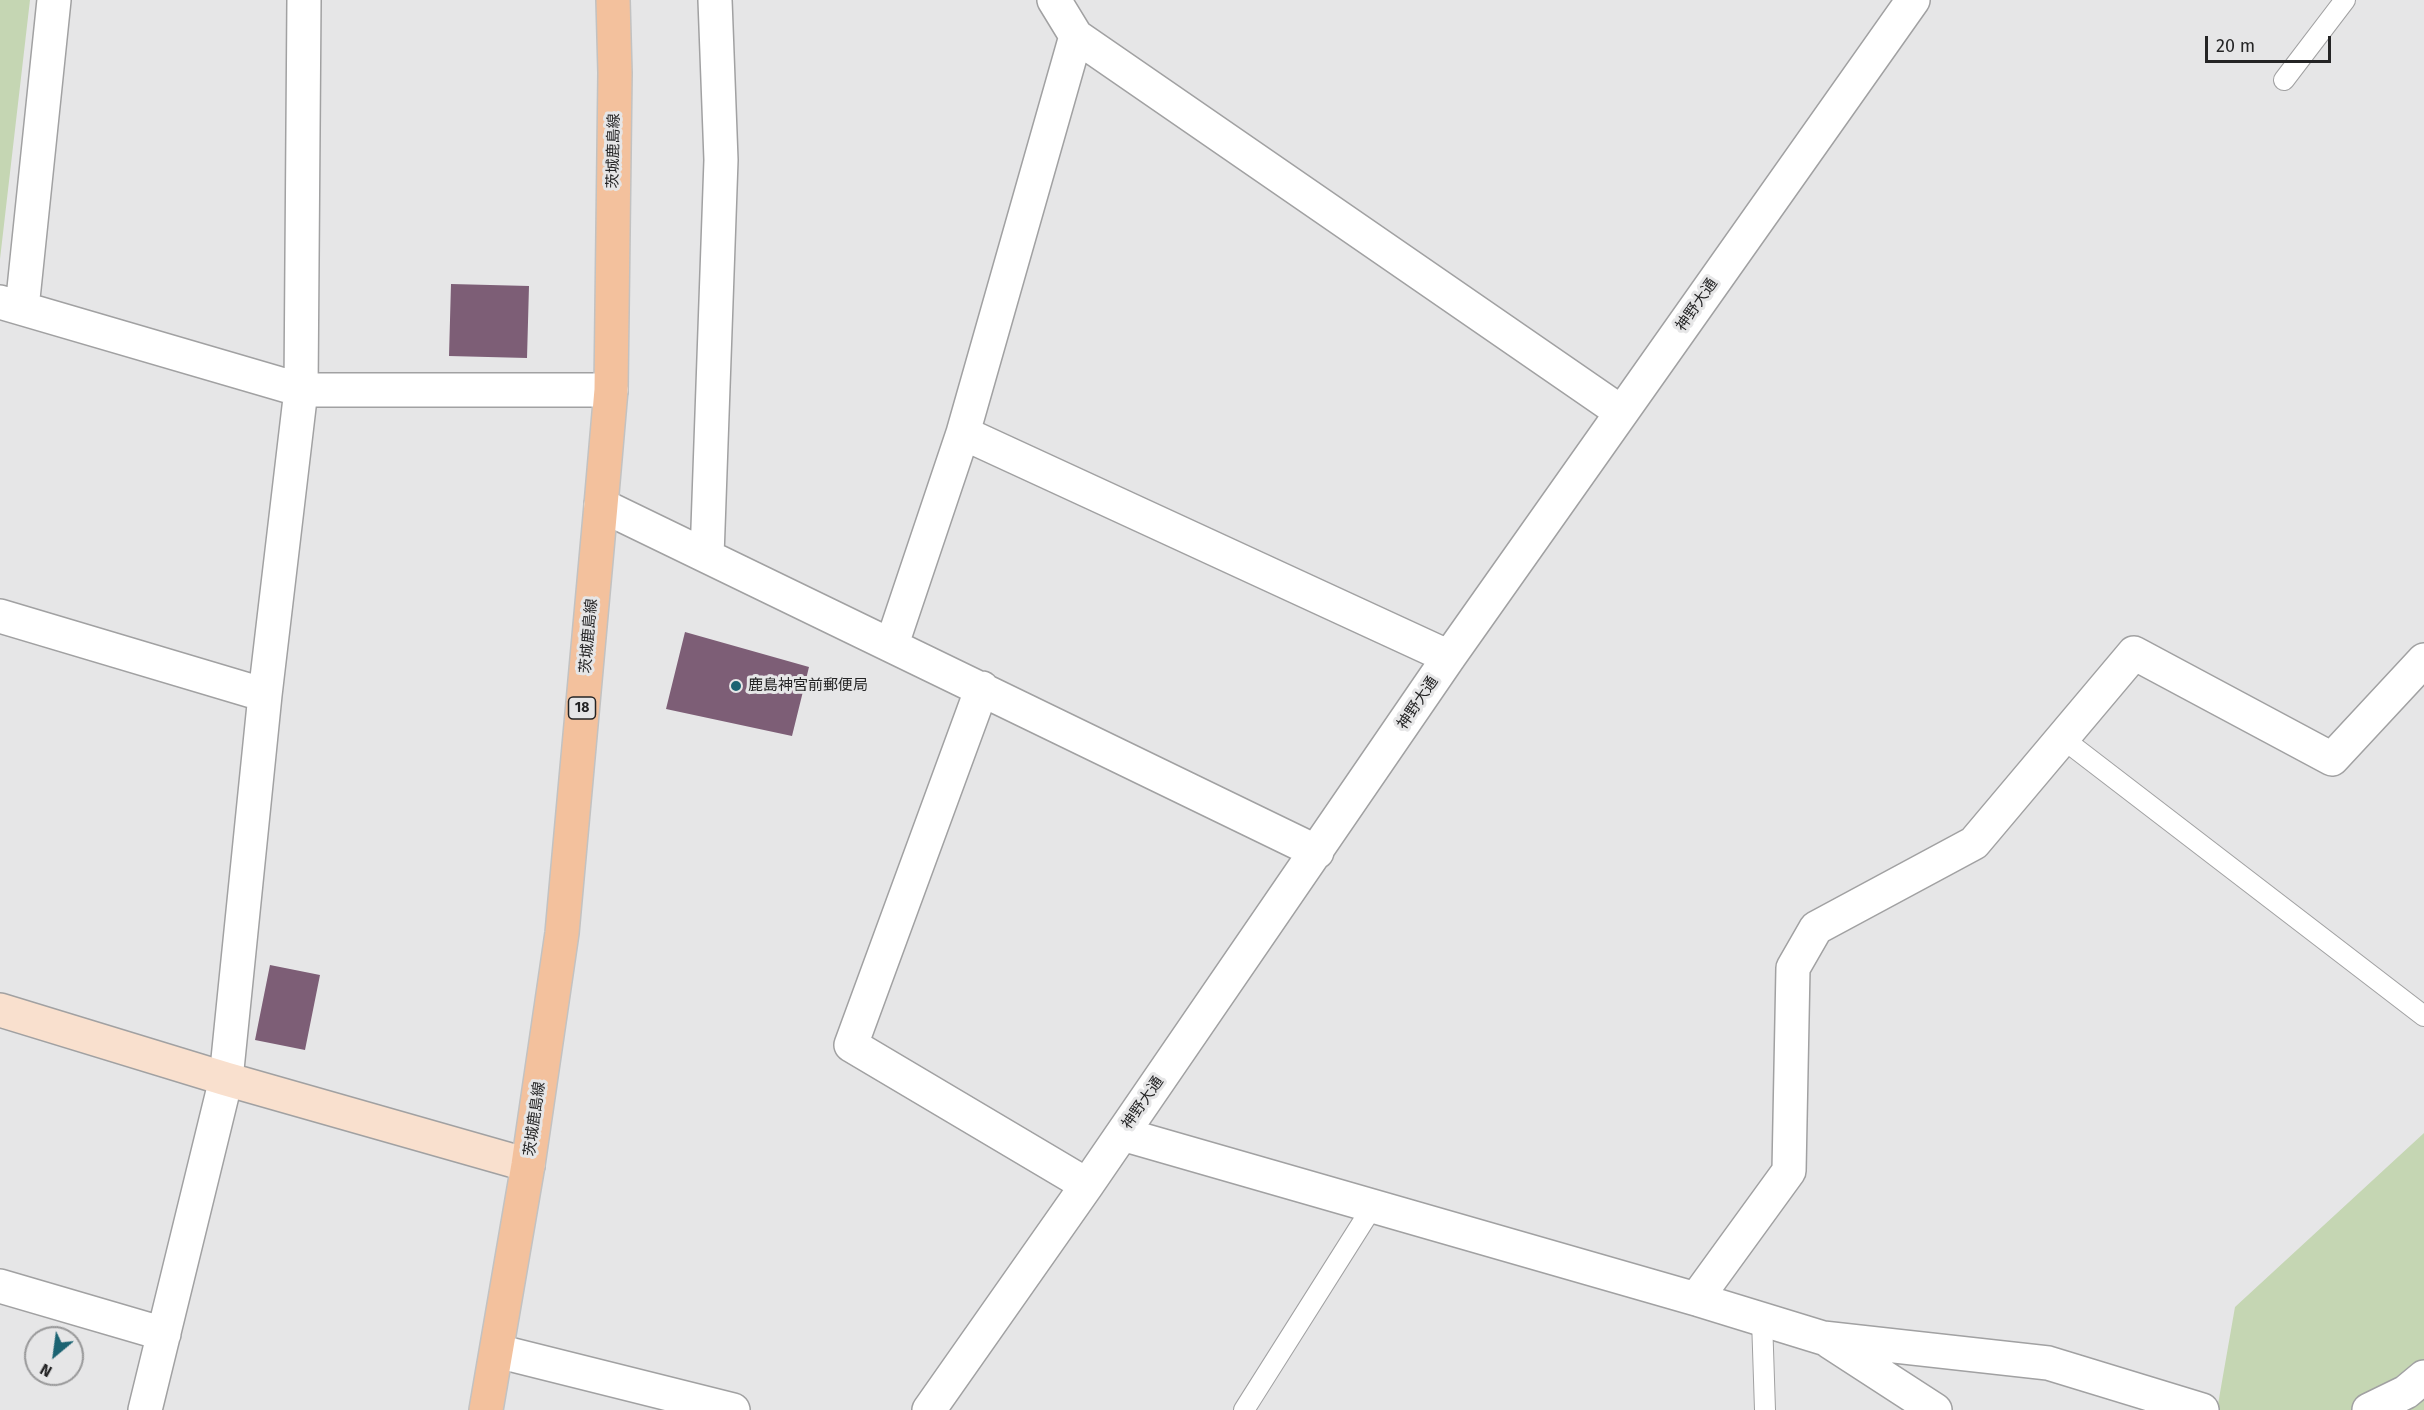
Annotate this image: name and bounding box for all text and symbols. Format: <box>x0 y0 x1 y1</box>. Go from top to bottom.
scale bar <box>2208 24 2334 62</box>
text: 20 m <box>2216 35 2255 57</box>
street label: 茨城鹿島線 <box>604 113 624 189</box>
street label: 神野大通 <box>1672 275 1722 335</box>
street label: 茨城鹿島線 <box>577 598 601 674</box>
street label: 神野大通 <box>1394 673 1442 733</box>
place label: 鹿島神宮前郵便局 <box>748 677 868 695</box>
marker: 鹿島神宮前郵便局 <box>729 679 743 693</box>
road number: 18 <box>568 697 596 719</box>
street label: 神野大通 <box>1118 1073 1168 1133</box>
street label: 茨城鹿島線 <box>521 1081 549 1157</box>
north arrow <box>24 1326 84 1386</box>
text: N <box>37 1360 55 1381</box>

